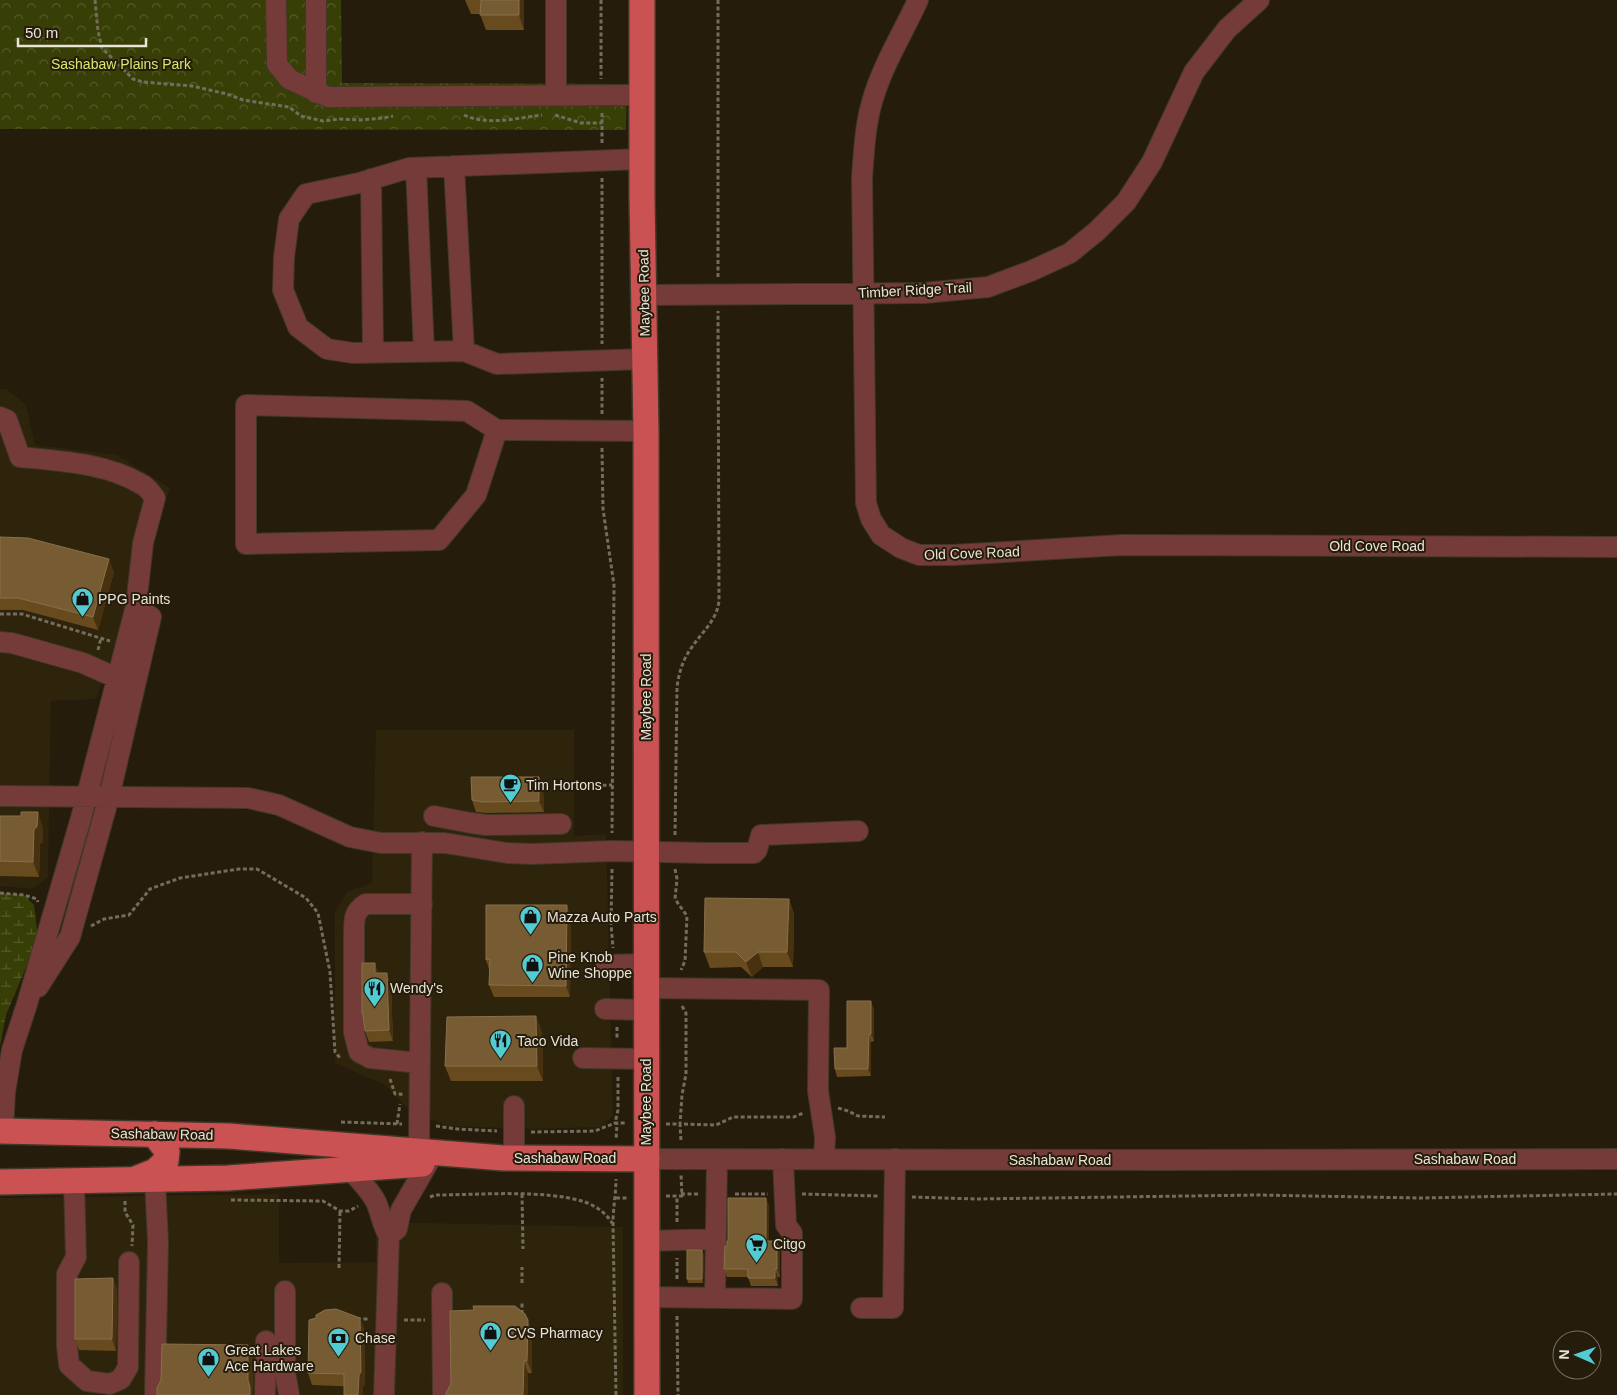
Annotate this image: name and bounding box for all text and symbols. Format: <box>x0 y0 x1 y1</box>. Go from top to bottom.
scale bar <box>18 15 145 47</box>
text: 50 m <box>25 24 58 41</box>
park label: Sashabaw Plains Park <box>51 56 192 72</box>
street label: Maybee Road <box>635 249 653 337</box>
street label: Timber Ridge Trail <box>858 279 972 301</box>
street label: Old Cove Road <box>1329 538 1425 554</box>
street label: Old Cove Road <box>924 543 1020 563</box>
shop icon: PPG Paints <box>70 587 94 618</box>
place label: PPG Paints <box>98 591 170 607</box>
street label: Maybee Road <box>638 653 654 741</box>
cafe icon: Tim Hortons <box>498 773 522 804</box>
place label: Tim Hortons <box>526 777 602 793</box>
shop icon: Mazza Auto Parts <box>519 905 543 936</box>
place label: Mazza Auto Parts <box>547 909 657 925</box>
place label: Pine Knob Wine Shoppe <box>548 949 632 981</box>
shop icon: Pine Knob Wine Shoppe <box>520 953 544 984</box>
restaurant icon: Wendy's <box>362 976 386 1007</box>
place label: Wendy's <box>390 980 443 996</box>
restaurant icon: Taco Vida <box>489 1029 513 1060</box>
place label: Taco Vida <box>517 1033 578 1049</box>
street label: Maybee Road <box>638 1058 654 1146</box>
street label: Sashabaw Road <box>110 1125 214 1143</box>
street label: Sashabaw Road <box>514 1150 616 1166</box>
street label: Sashabaw Road <box>1414 1151 1516 1167</box>
street label: Sashabaw Road <box>1009 1152 1111 1168</box>
supermarket icon: Citgo <box>745 1232 769 1263</box>
place label: Citgo <box>773 1236 806 1252</box>
shop icon: CVS Pharmacy <box>479 1321 503 1352</box>
place label: CVS Pharmacy <box>507 1325 603 1341</box>
bank icon: Chase <box>327 1326 351 1357</box>
place label: Chase <box>355 1330 396 1346</box>
north arrow <box>1552 1330 1602 1380</box>
place label: Great Lakes Ace Hardware <box>225 1342 314 1374</box>
shop icon: Great Lakes Ace Hardware <box>197 1346 221 1377</box>
text: N <box>1556 1349 1572 1360</box>

